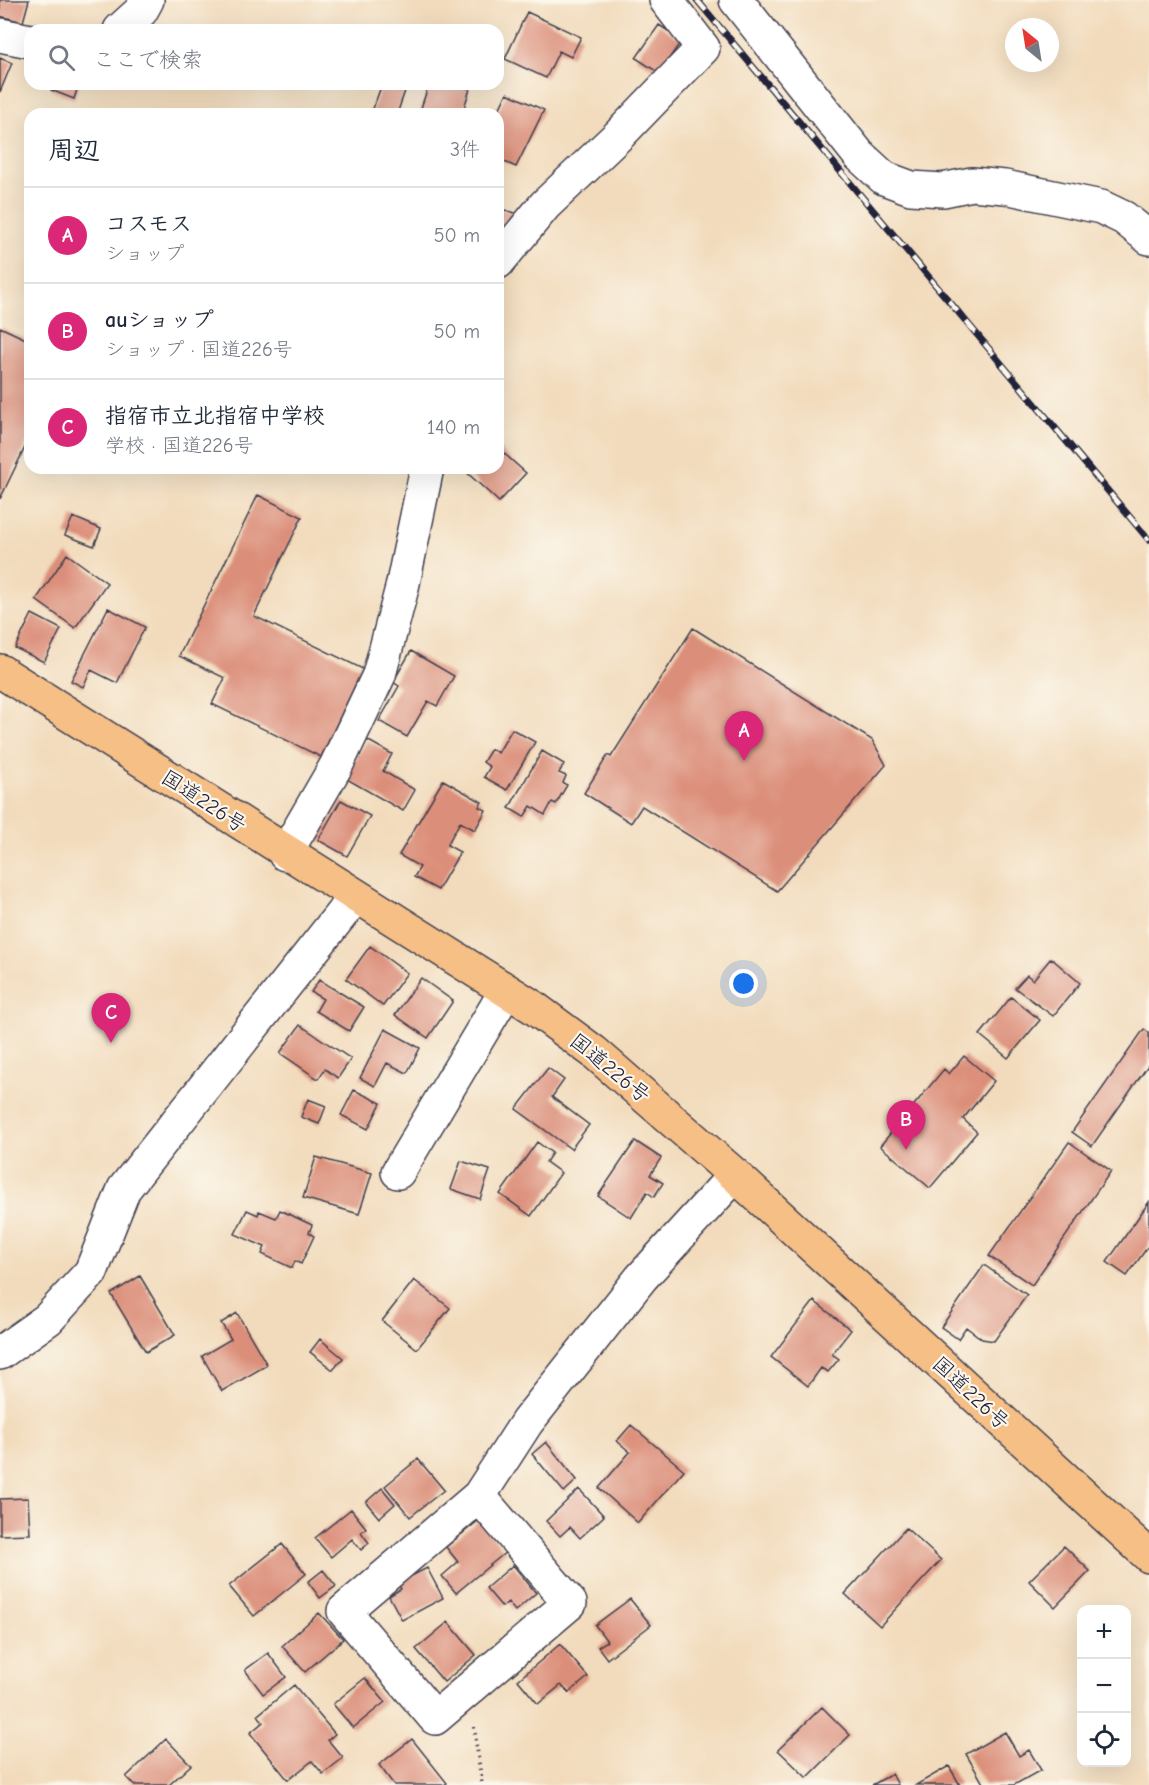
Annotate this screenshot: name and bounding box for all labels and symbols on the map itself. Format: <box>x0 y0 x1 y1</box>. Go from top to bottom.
north arrow <box>1005 18 1059 72</box>
pin: A <box>724 712 764 761</box>
street label: 国道226号 <box>157 765 251 837</box>
your location <box>729 969 758 998</box>
pin: C <box>92 994 130 1043</box>
street label: 国道226号 <box>565 1028 655 1108</box>
pin: B <box>886 1100 926 1150</box>
street label: 国道226号 <box>928 1351 1014 1435</box>

